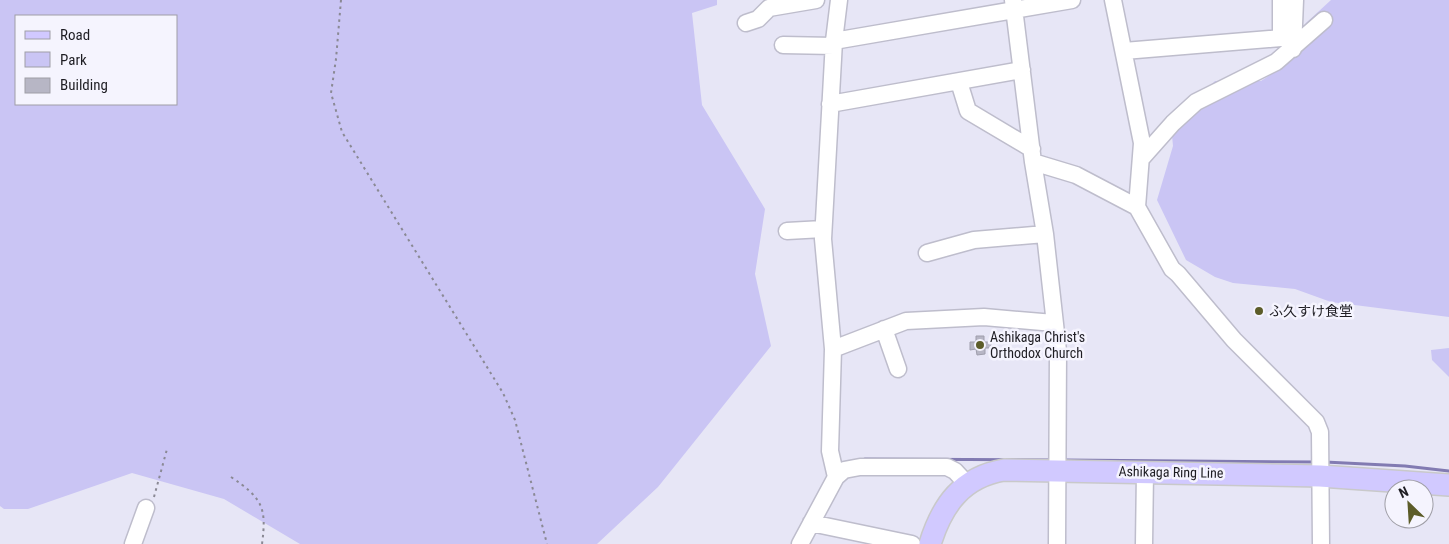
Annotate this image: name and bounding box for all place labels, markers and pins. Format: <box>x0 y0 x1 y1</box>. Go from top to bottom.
place label: ふ久すけ食堂 <box>1269 303 1353 319</box>
marker: ふ久すけ食堂 <box>1253 305 1265 317</box>
place label: Ashikaga Christ's Orthodox Church <box>990 329 1085 361</box>
marker: Ashikaga Christ's Orthodox Church <box>974 339 986 351</box>

